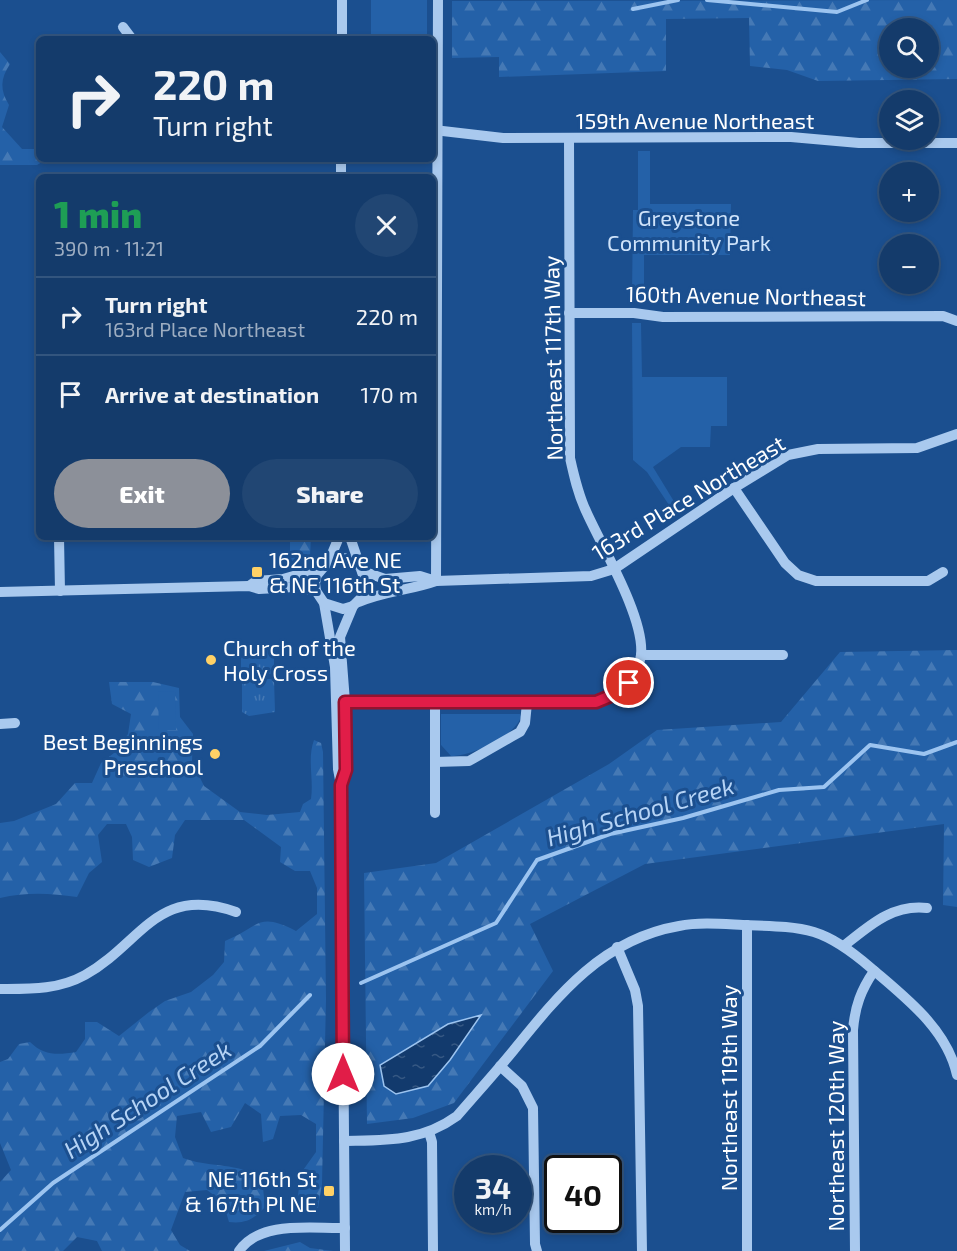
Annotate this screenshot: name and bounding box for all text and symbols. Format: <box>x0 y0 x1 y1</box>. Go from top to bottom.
map controls <box>879 18 939 294</box>
button: search <box>879 18 939 78</box>
text: 220 m <box>153 58 274 108</box>
icon: right <box>54 60 132 138</box>
button: layers <box>879 90 939 150</box>
street label: 159th Avenue Northeast <box>576 107 814 133</box>
text: Turn right <box>153 109 273 141</box>
button: + <box>879 162 939 222</box>
text: 1 min <box>54 192 142 235</box>
button: close <box>355 194 418 257</box>
park label: Greystone Community Park <box>607 204 771 255</box>
button: − <box>879 234 939 294</box>
text: 390 m · 11:21 <box>54 236 164 260</box>
street label: Northeast 117th Way <box>537 255 567 461</box>
street label: 160th Avenue Northeast <box>626 280 866 310</box>
text: Turn right <box>105 291 207 317</box>
icon: right <box>54 300 87 333</box>
text: 220 m <box>356 303 418 329</box>
text: 163rd Place Northeast <box>105 317 305 341</box>
icon: arrive <box>54 378 87 411</box>
text: Arrive at destination <box>105 381 319 407</box>
text: 170 m <box>361 381 418 407</box>
street label: 163rd Place Northeast <box>587 429 789 565</box>
button: Exit <box>54 459 230 528</box>
button: Share <box>242 459 418 528</box>
place label: 162nd Ave NE & NE 116th St <box>269 546 402 597</box>
marker: 162nd Ave NE & NE 116th St <box>250 565 264 579</box>
place label: Church of the Holy Cross <box>223 634 356 685</box>
marker: Church of the Holy Cross <box>204 653 218 667</box>
pin <box>603 657 654 708</box>
icon: arrive <box>612 666 645 699</box>
place label: Best Beginnings Preschool <box>43 728 203 779</box>
marker: Best Beginnings Preschool <box>208 747 222 761</box>
water label: High School Creek <box>543 770 737 852</box>
street label: Northeast 119th Way <box>715 984 741 1191</box>
street label: Northeast 120th Way <box>822 1020 848 1231</box>
water label: High School Creek <box>58 1034 236 1164</box>
position arrow <box>311 1042 375 1106</box>
speed limit sign: 40 <box>544 1155 622 1233</box>
place label: NE 116th St & 167th Pl NE <box>185 1165 317 1216</box>
text: 34 <box>475 1169 511 1205</box>
marker: NE 116th St & 167th Pl NE <box>322 1184 336 1198</box>
text: km/h <box>474 1200 512 1218</box>

